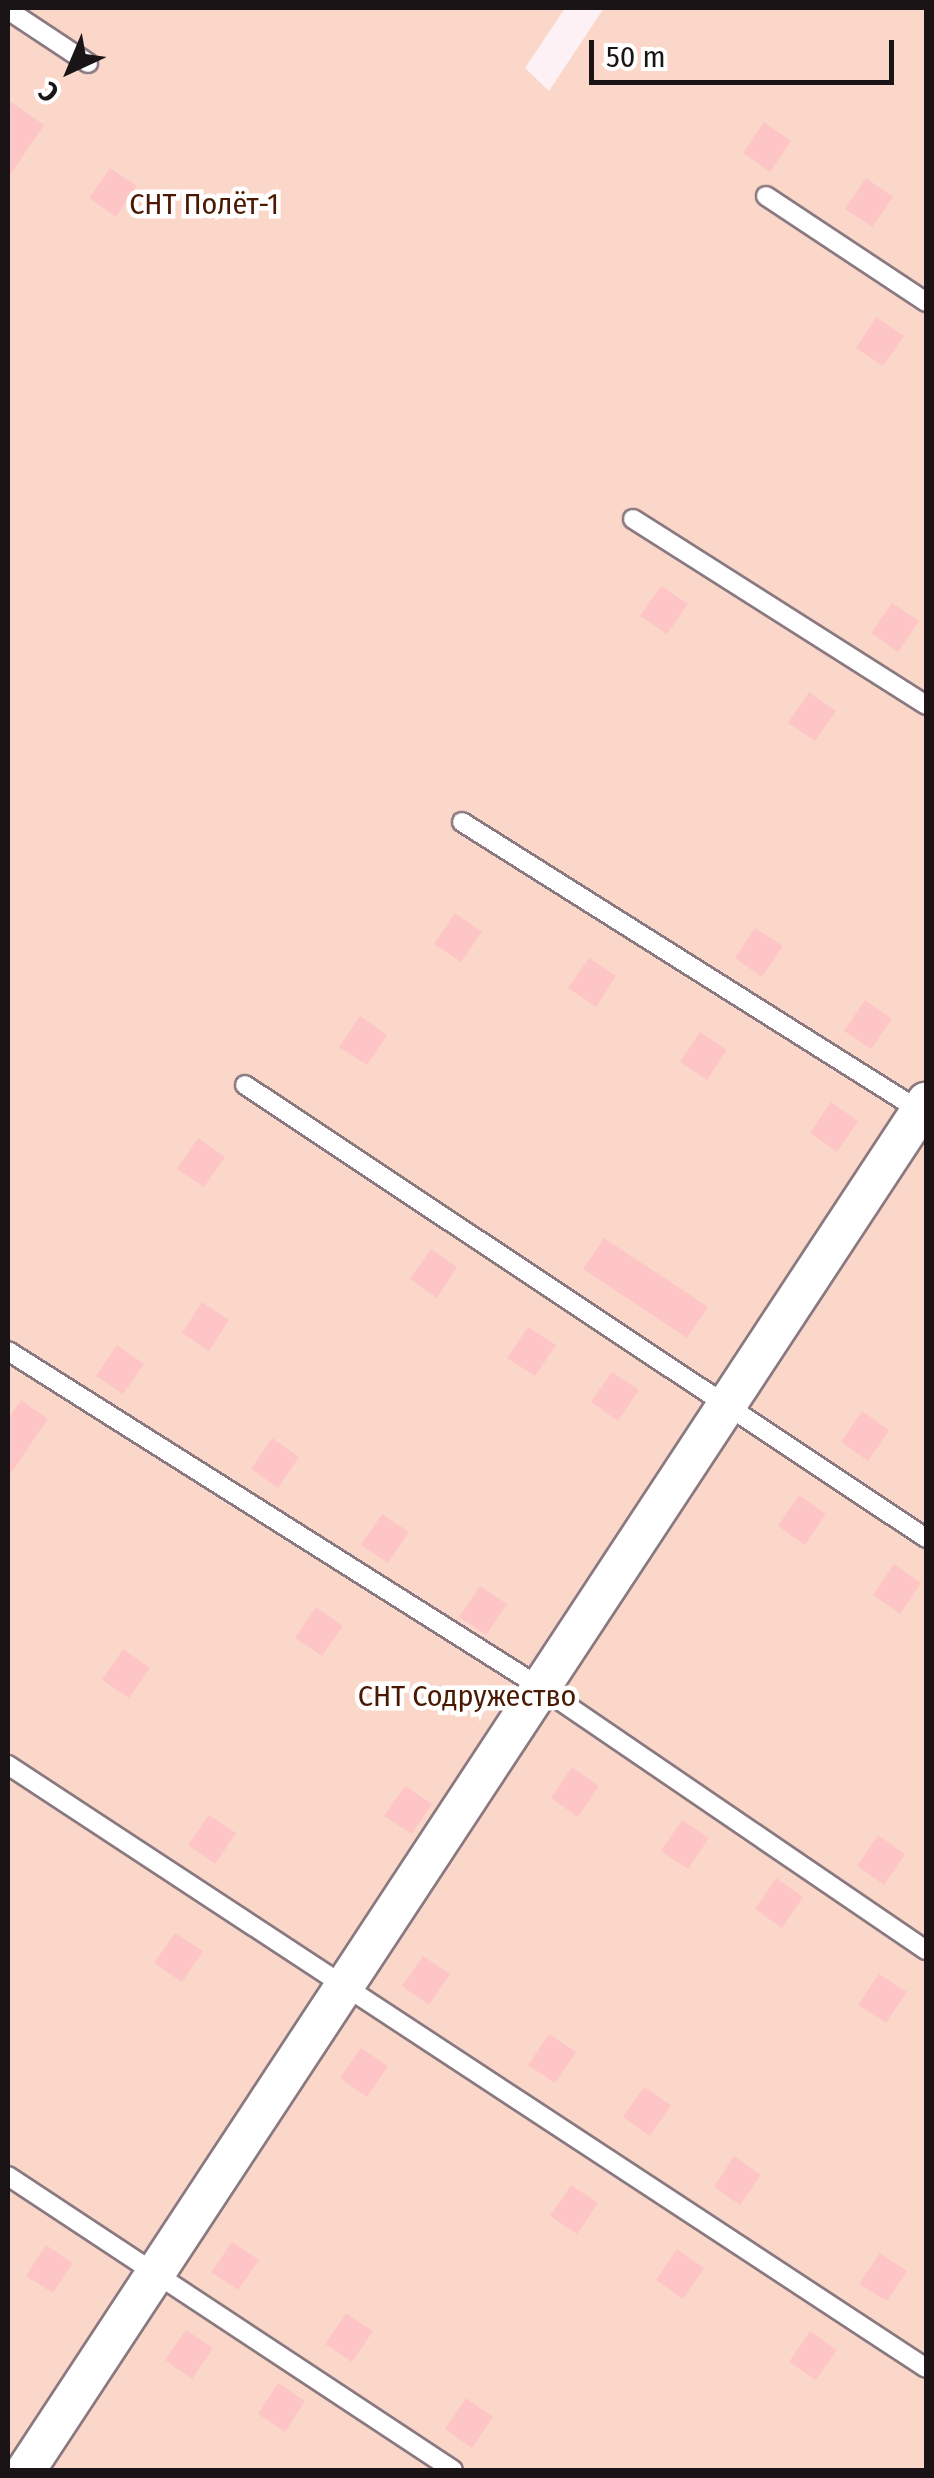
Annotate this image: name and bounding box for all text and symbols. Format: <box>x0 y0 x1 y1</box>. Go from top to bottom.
north arrow <box>20 20 120 120</box>
scale bar <box>594 20 899 82</box>
text: 50 m <box>606 39 666 75</box>
text: С <box>32 75 66 109</box>
park label: СНТ Полёт-1 <box>129 186 279 222</box>
park label: СНТ Содружество <box>358 1678 576 1714</box>

